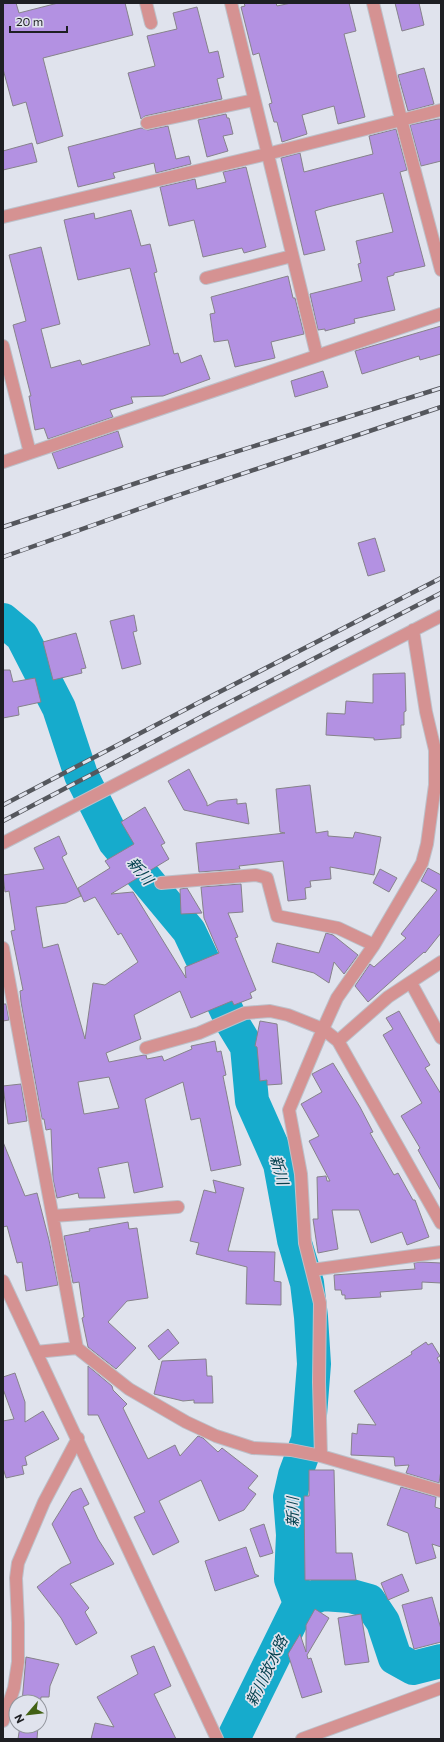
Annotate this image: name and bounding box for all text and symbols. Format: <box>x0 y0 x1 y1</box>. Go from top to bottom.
scale bar <box>10 8 67 34</box>
text: 20 m <box>16 14 43 28</box>
water label: 新川 <box>124 853 159 889</box>
water label: 新川 <box>267 1153 293 1188</box>
water label: 新川 <box>283 1495 301 1527</box>
water label: 新川放水路 <box>242 1631 292 1708</box>
north arrow <box>8 1694 48 1734</box>
text: N <box>11 1712 26 1726</box>

